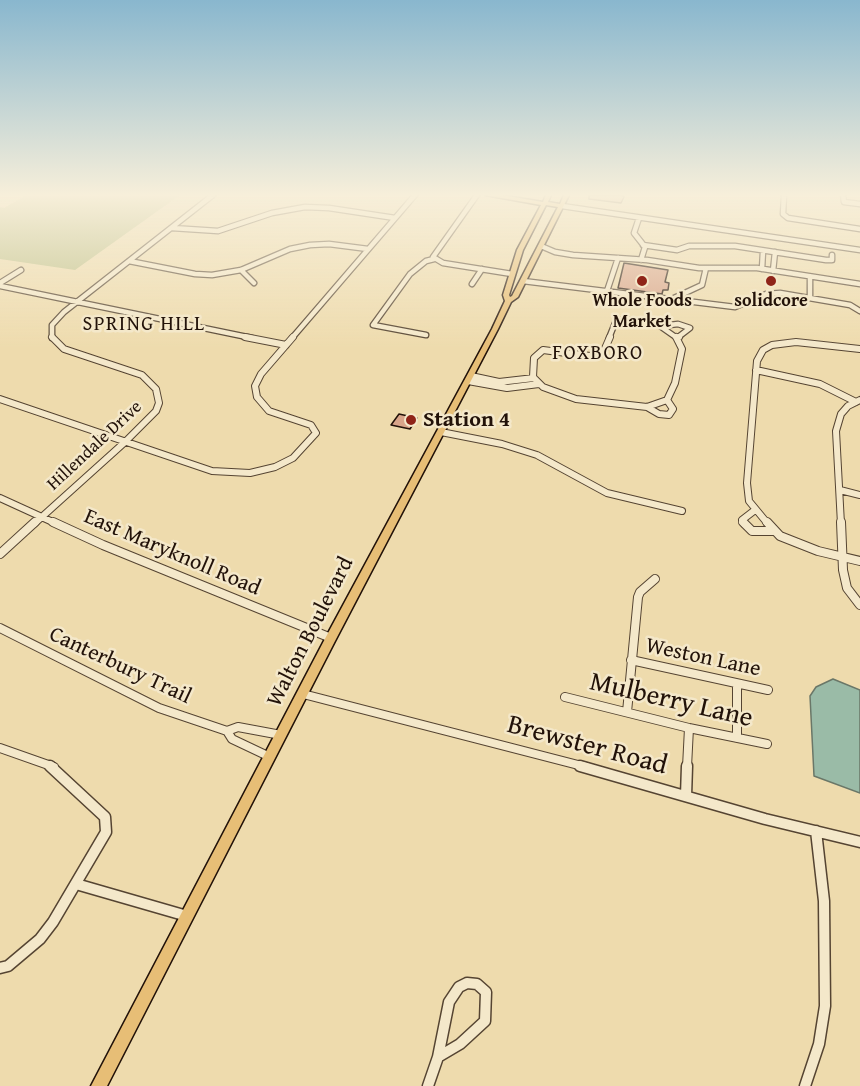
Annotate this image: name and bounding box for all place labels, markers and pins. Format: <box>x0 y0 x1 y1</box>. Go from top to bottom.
marker: Whole Foods Market <box>635 274 649 288</box>
marker: solidcore <box>764 274 778 288</box>
place label: Whole Foods Market <box>592 290 692 332</box>
place label: solidcore <box>734 290 808 312</box>
place label: Station 4 <box>423 407 510 433</box>
marker: Station 4 <box>404 413 418 427</box>

